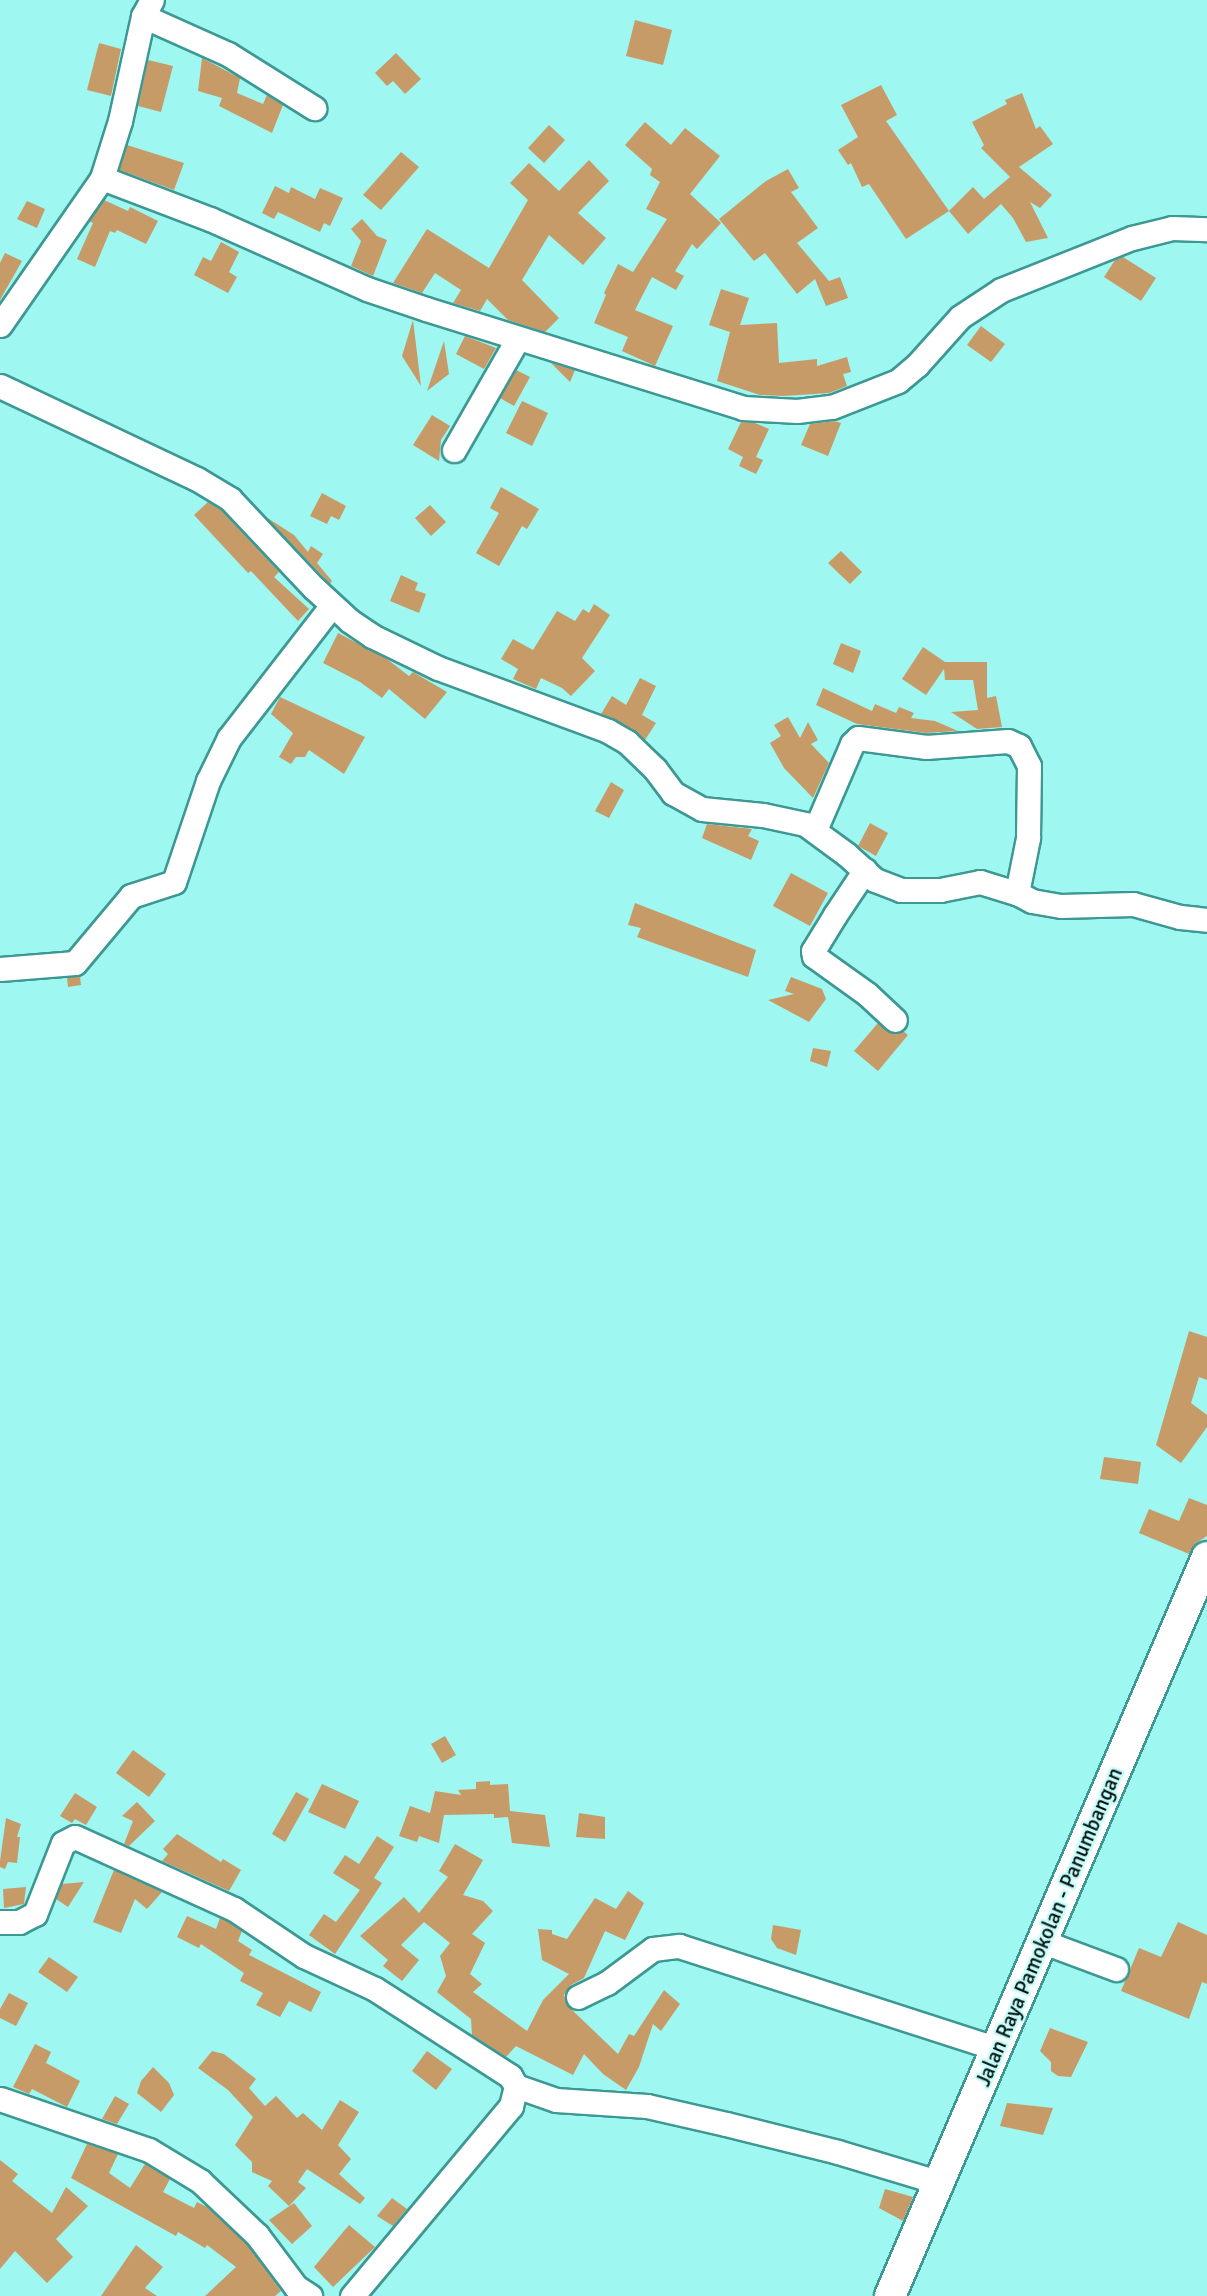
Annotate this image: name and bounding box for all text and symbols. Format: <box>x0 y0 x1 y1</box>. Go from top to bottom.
street label: Jalan Raya Pamokolan - Panumbangan <box>970 1764 1128 2090</box>

